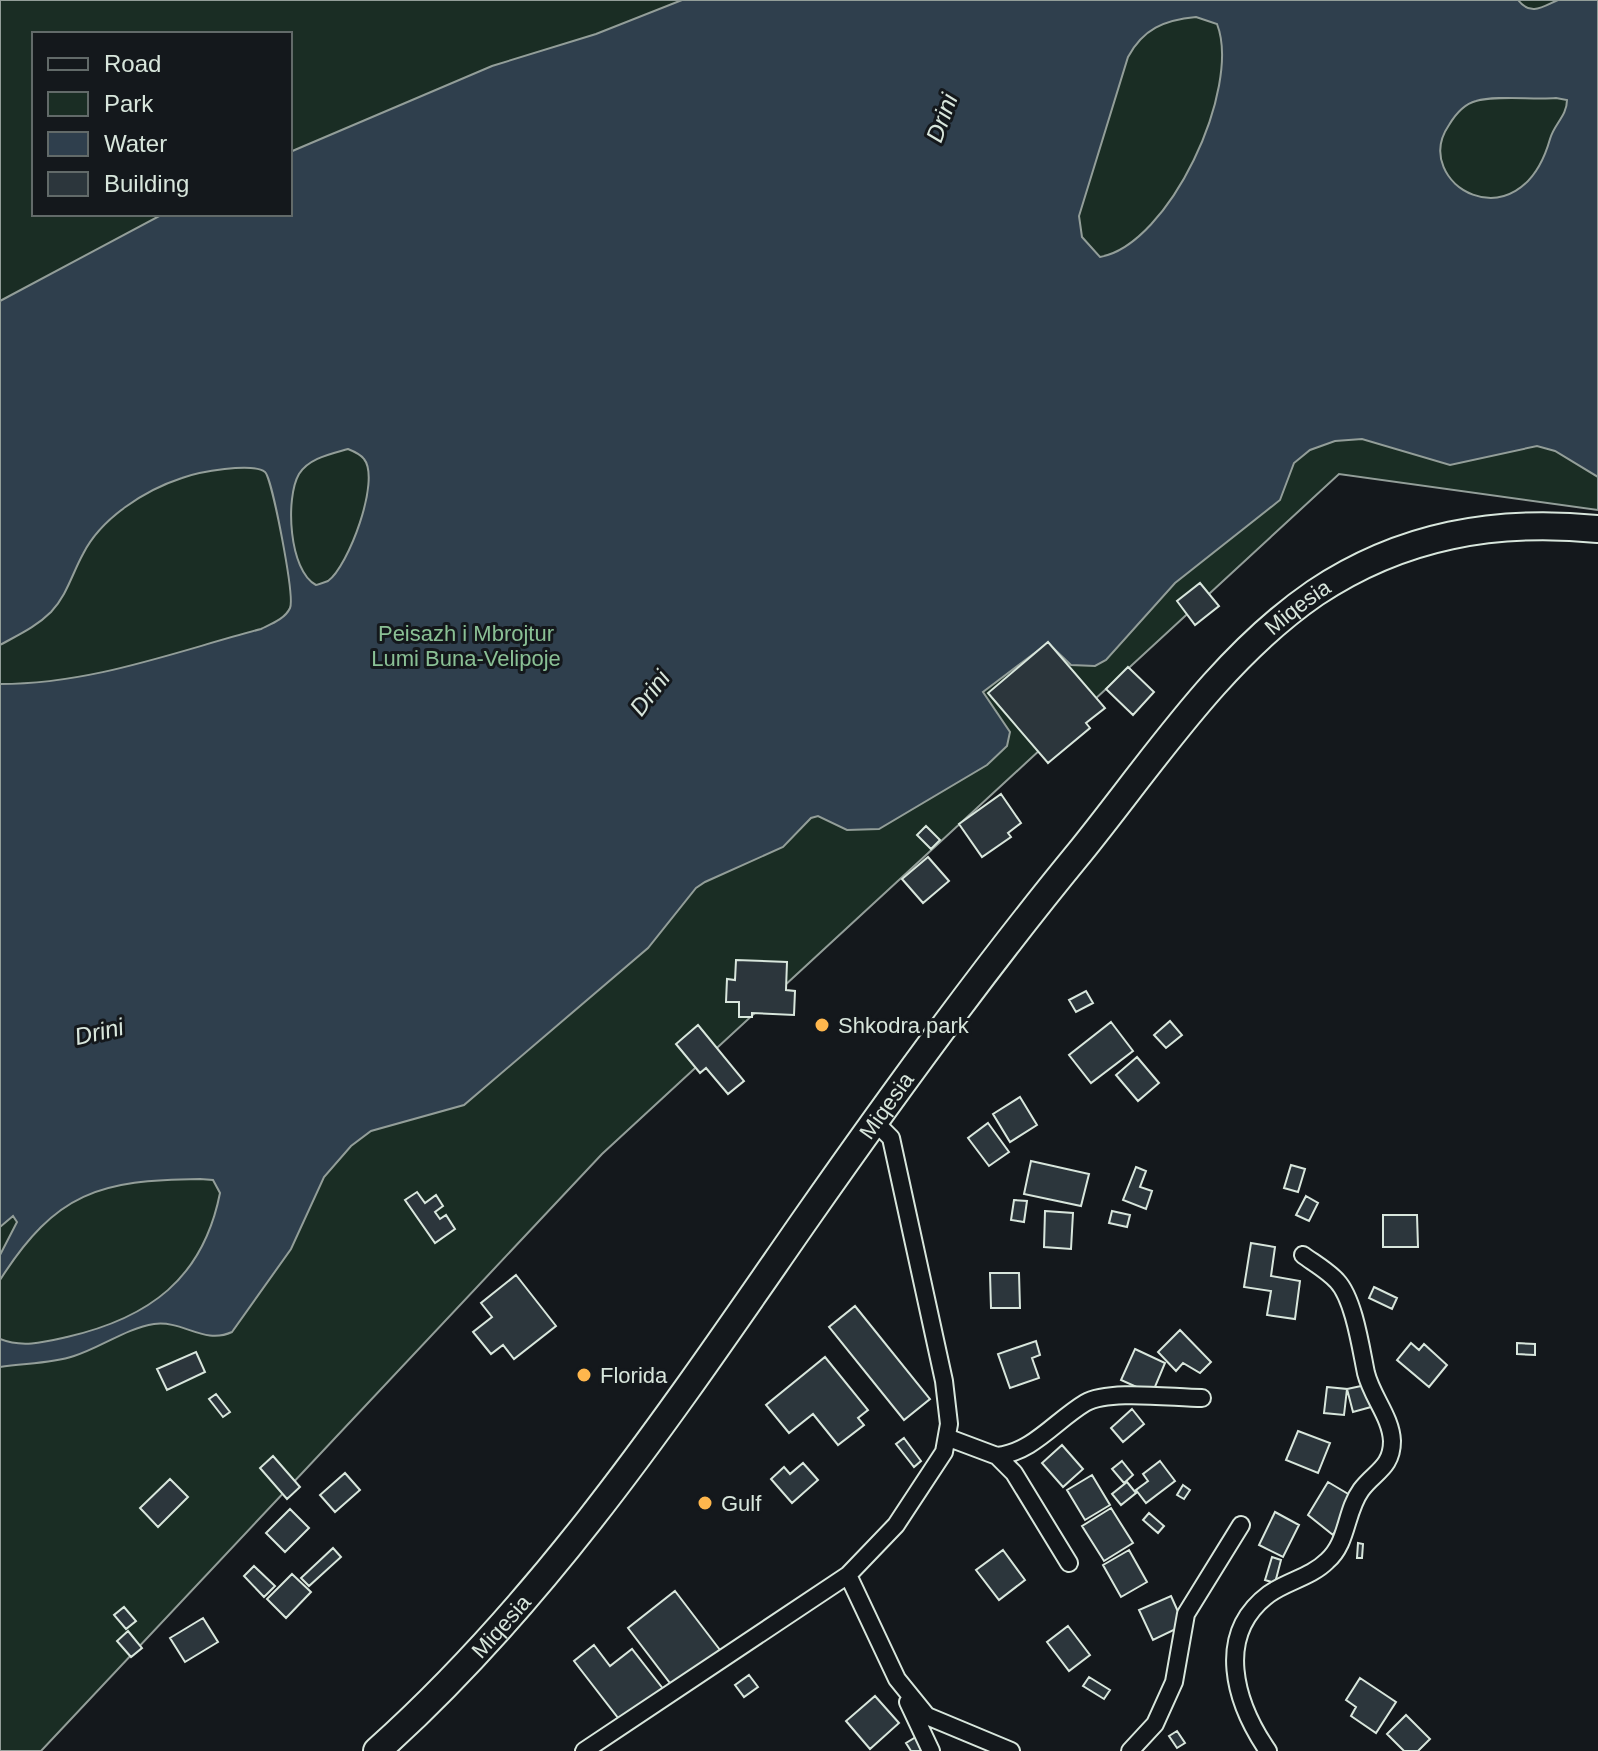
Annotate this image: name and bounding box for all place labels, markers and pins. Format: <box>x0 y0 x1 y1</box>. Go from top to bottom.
place label: Shkodra park <box>838 1013 970 1038</box>
marker: Shkodra park <box>813 1016 831 1034</box>
place label: Florida <box>600 1363 668 1388</box>
marker: Florida <box>575 1366 593 1384</box>
place label: Gulf <box>721 1491 762 1516</box>
marker: Gulf <box>696 1494 714 1512</box>

